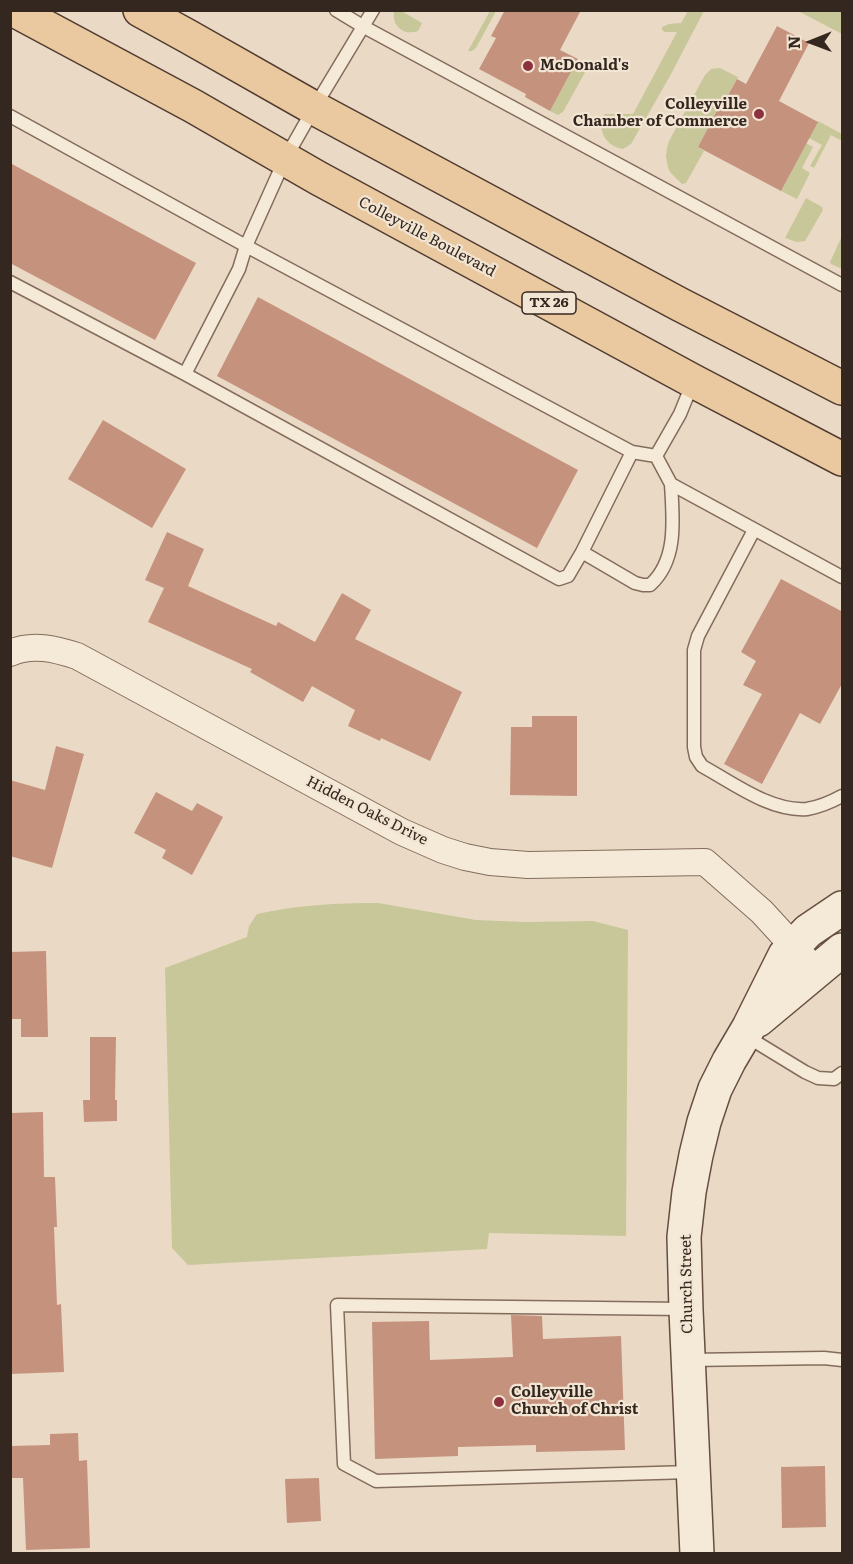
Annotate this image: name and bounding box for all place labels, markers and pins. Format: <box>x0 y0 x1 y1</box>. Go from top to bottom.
place label: McDonald's <box>540 57 629 75</box>
marker: McDonald's <box>521 59 535 73</box>
place label: Colleyville Chamber of Commerce <box>573 96 747 131</box>
marker: Colleyville Chamber of Commerce <box>752 107 766 121</box>
place label: Colleyville Church of Christ <box>511 1384 638 1419</box>
marker: Colleyville Church of Christ <box>492 1395 506 1409</box>

